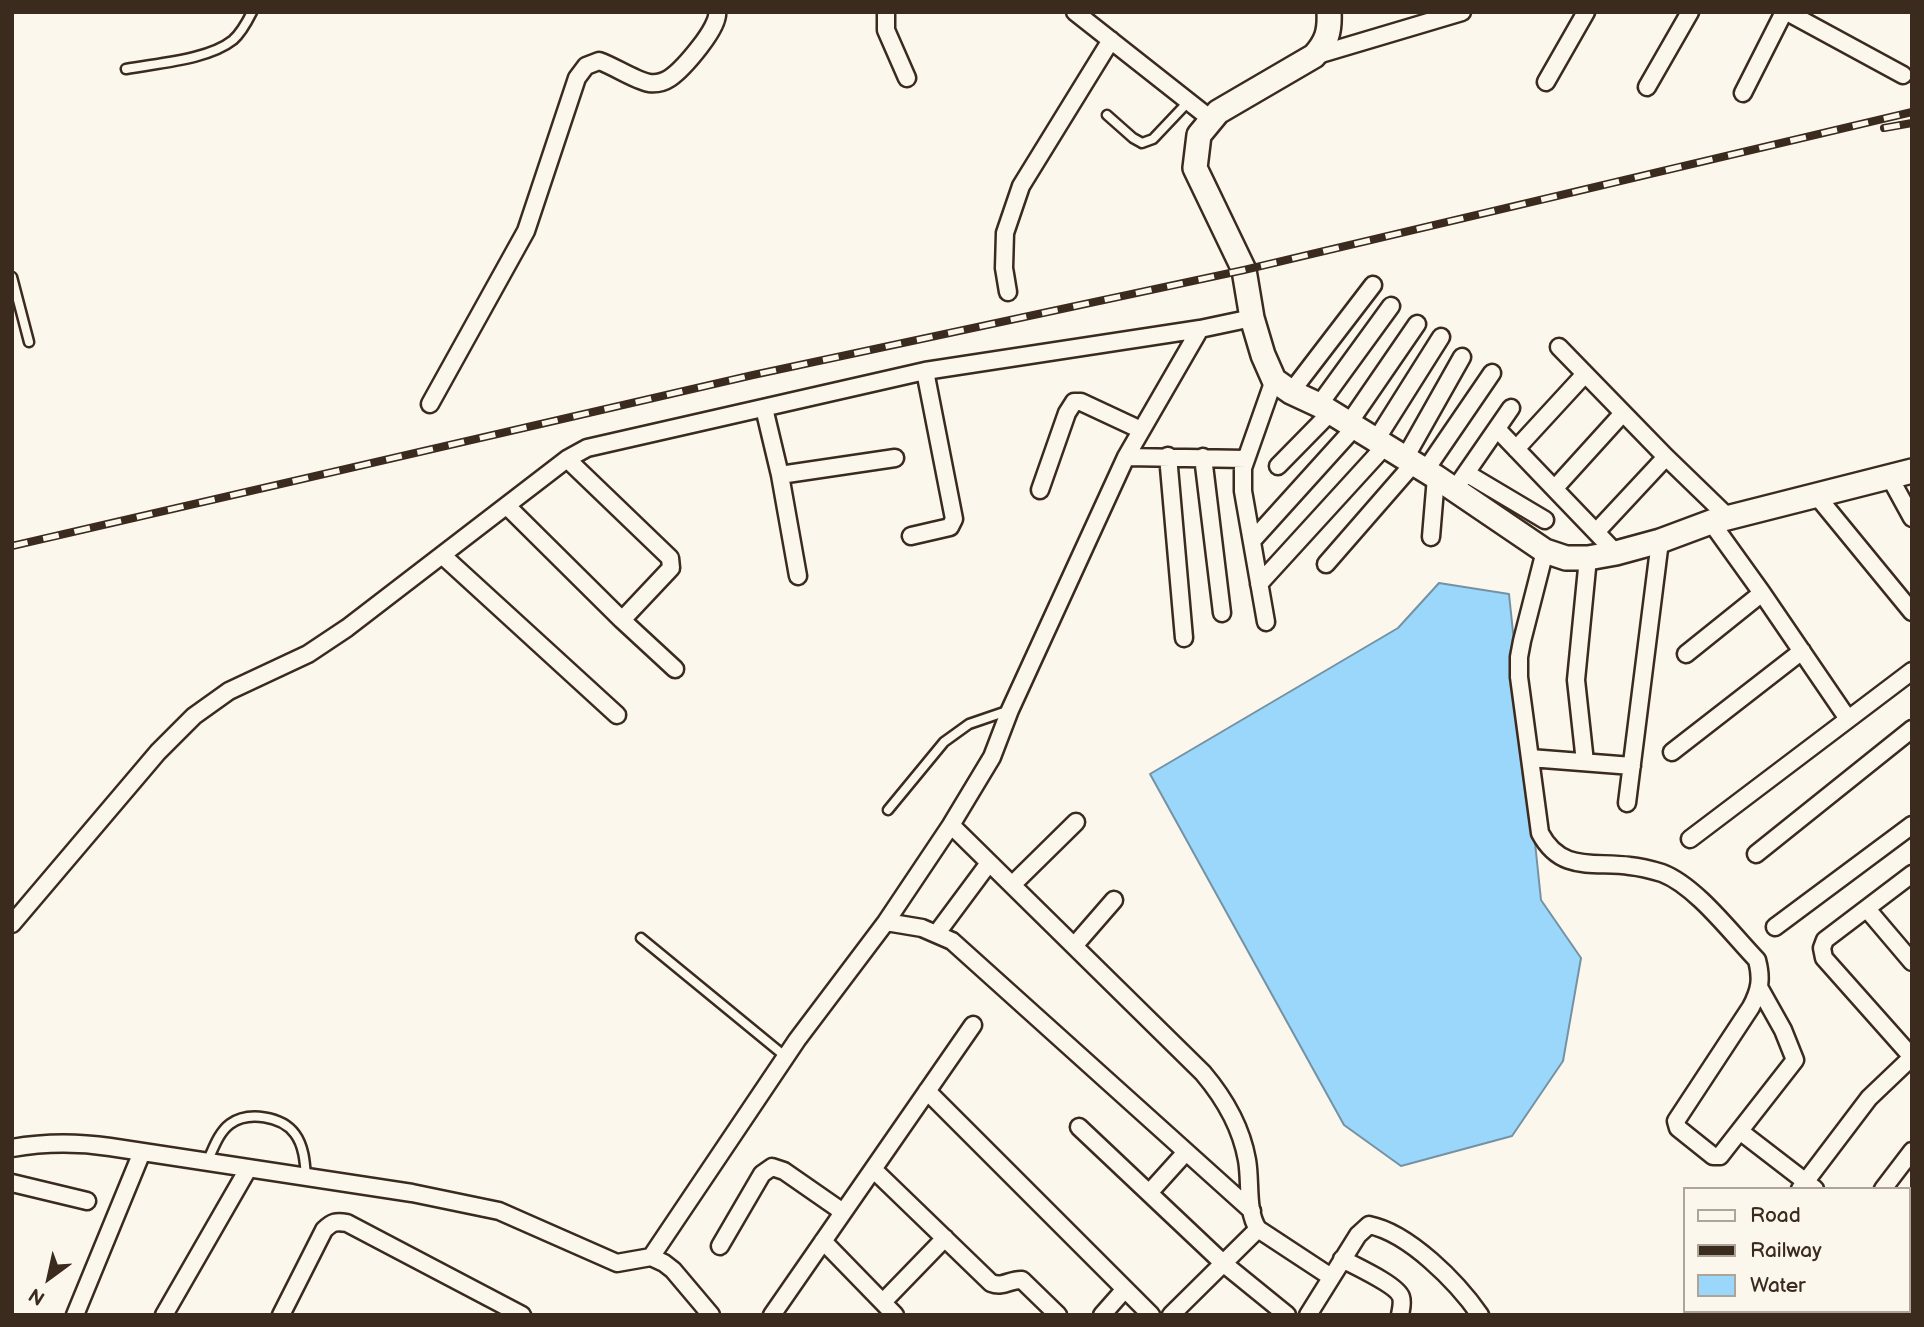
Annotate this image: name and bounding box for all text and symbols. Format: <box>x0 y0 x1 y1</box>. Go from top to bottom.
legend <box>1682 1187 1910 1313</box>
text: Road <box>1750 1203 1801 1228</box>
text: Railway <box>1750 1238 1822 1263</box>
north arrow <box>14 1243 84 1313</box>
text: Water <box>1750 1273 1806 1298</box>
text: N <box>25 1282 50 1310</box>

